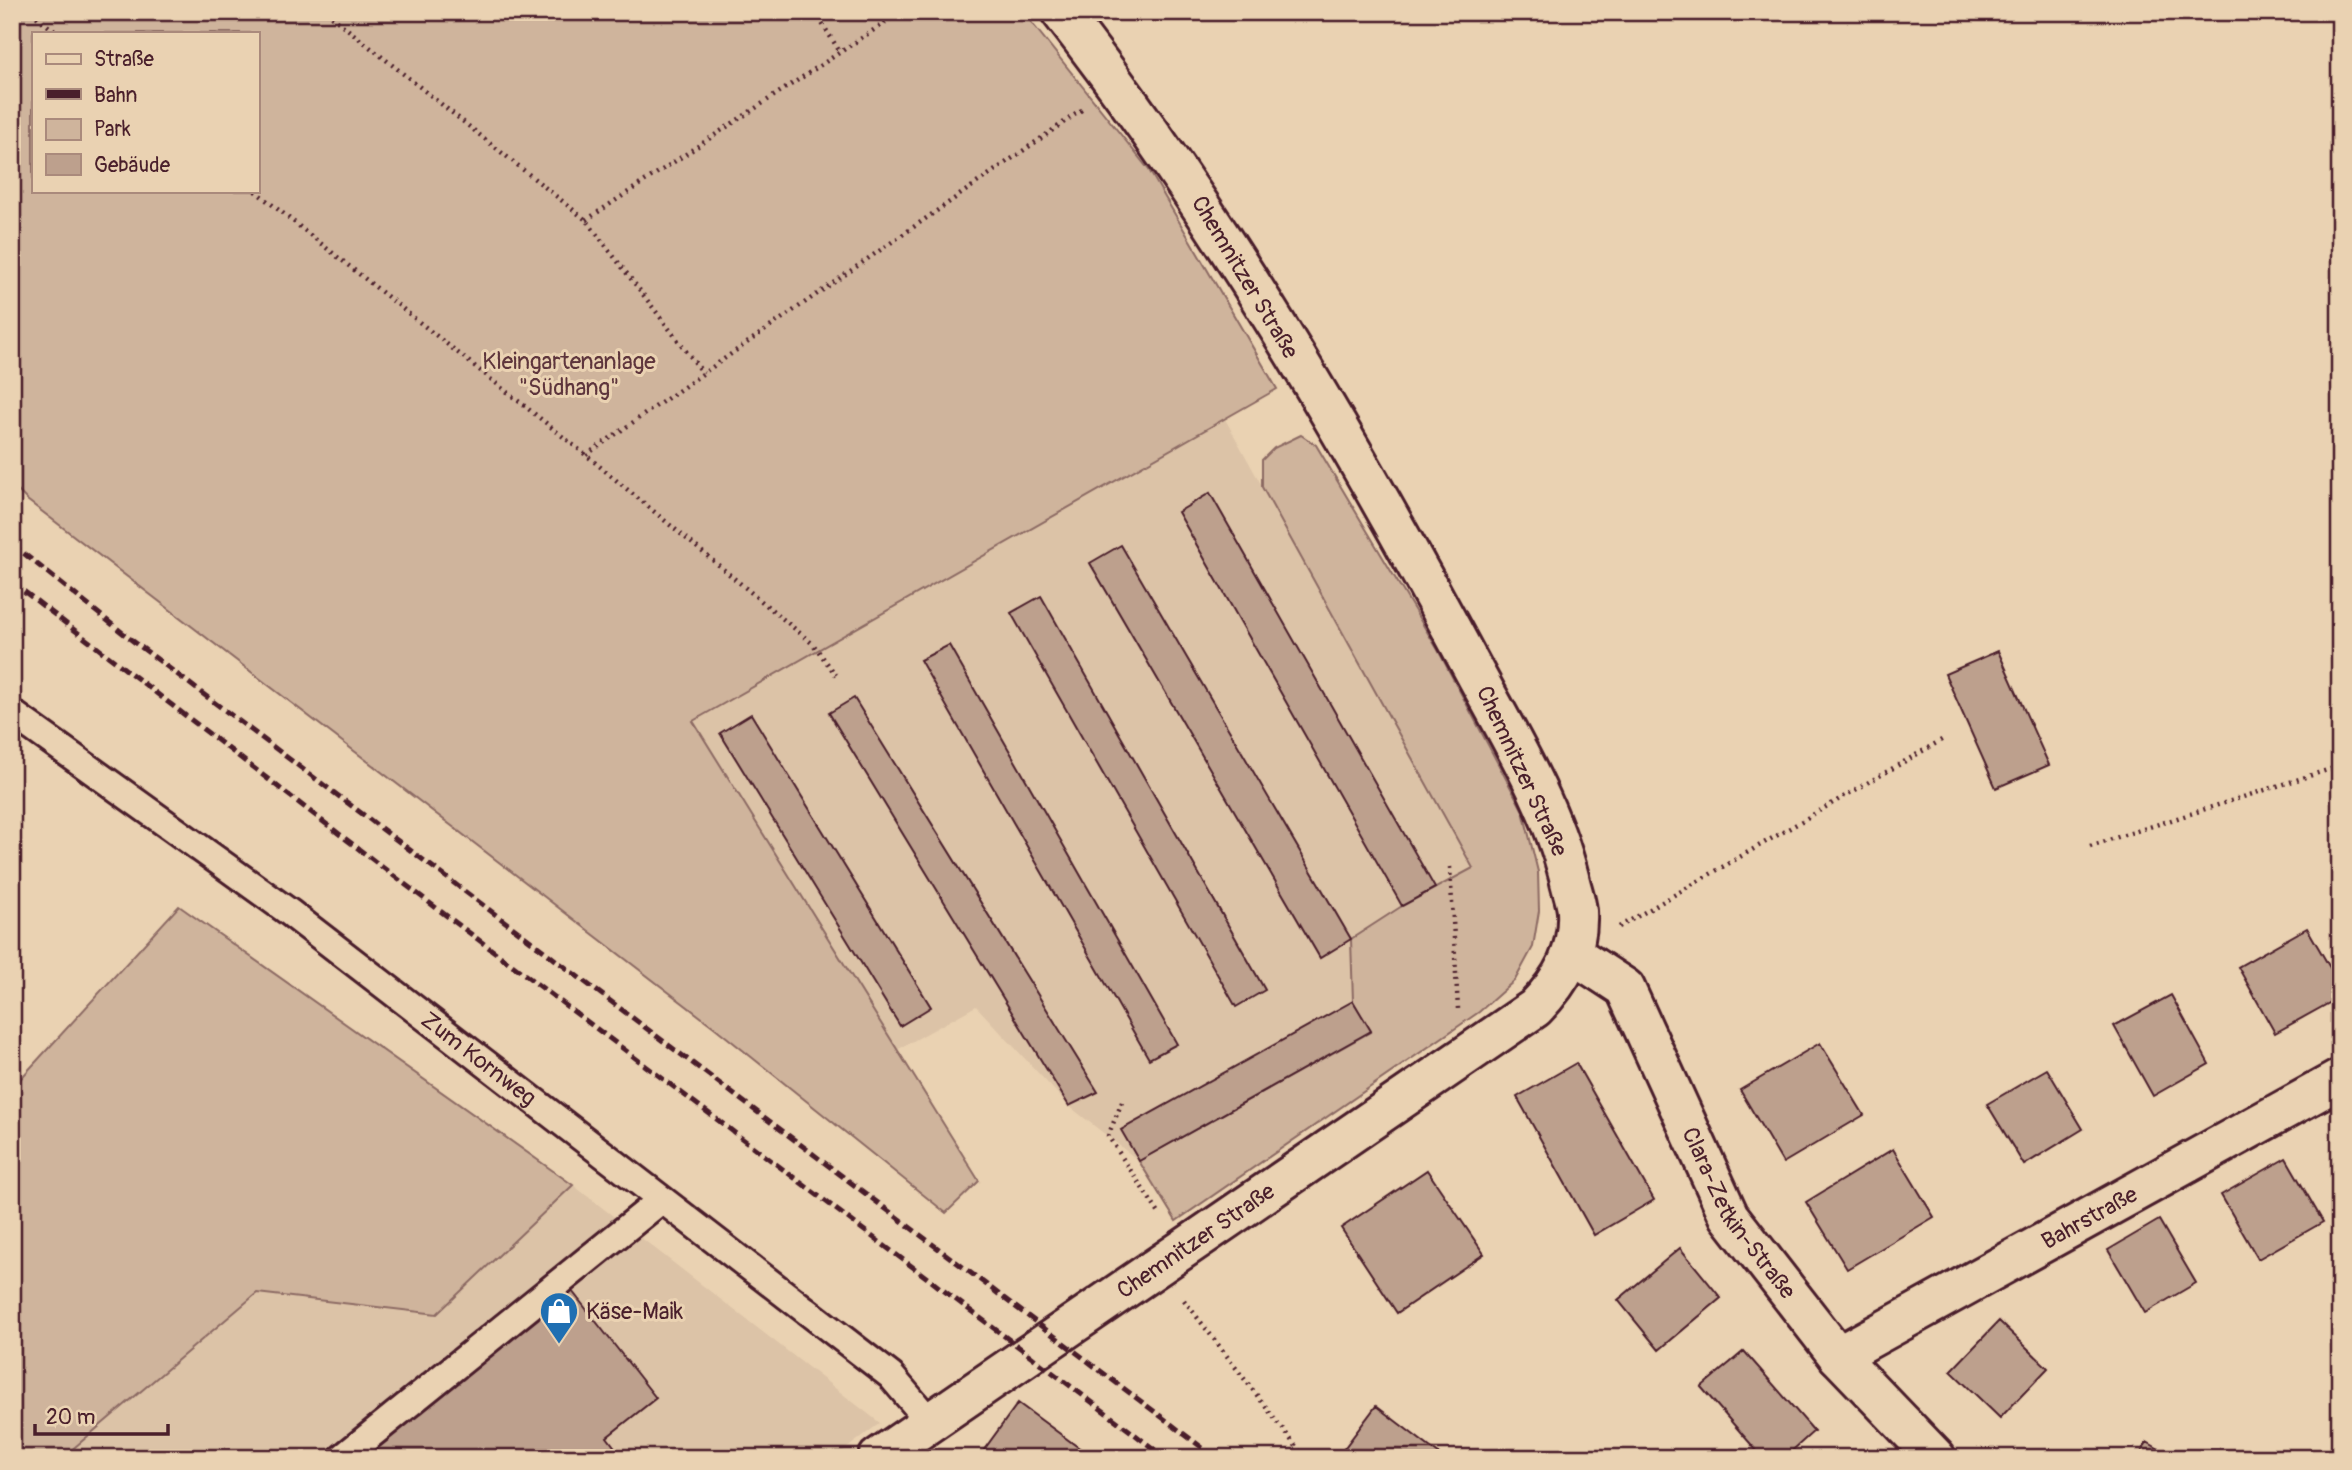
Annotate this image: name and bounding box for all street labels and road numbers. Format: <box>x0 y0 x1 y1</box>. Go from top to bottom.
street label: Chemnitzer Straße <box>1185 190 1305 364</box>
street label: Chemnitzer Straße <box>1470 681 1574 862</box>
street label: Zum Kornweg <box>416 1005 543 1112</box>
street label: Clara-Zetkin-Straße <box>1676 1122 1803 1305</box>
street label: Chemnitzer Straße <box>1111 1176 1281 1305</box>
street label: Bahrstraße <box>2036 1179 2143 1255</box>

